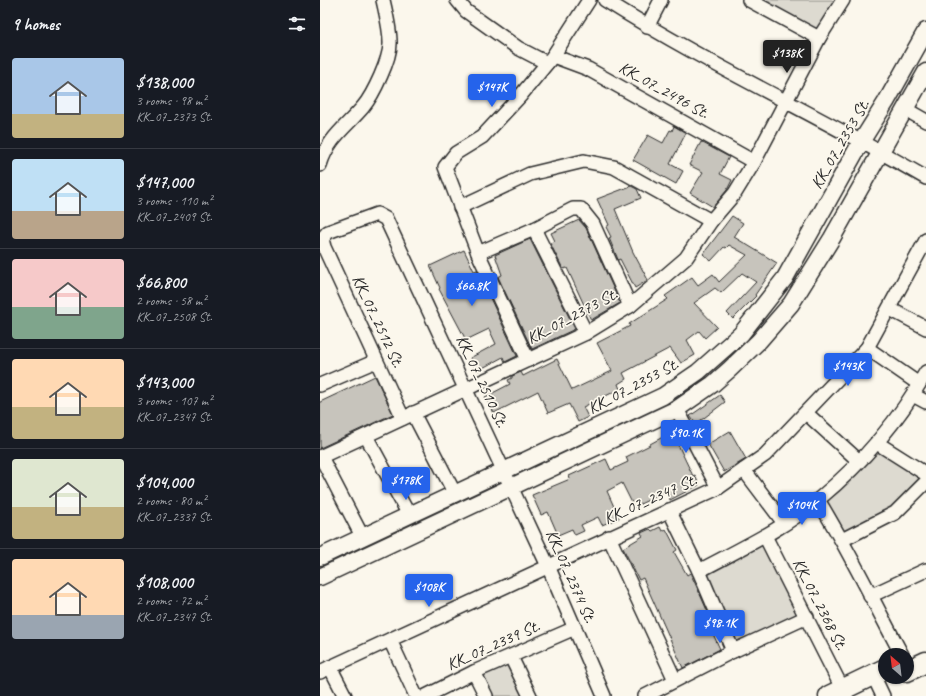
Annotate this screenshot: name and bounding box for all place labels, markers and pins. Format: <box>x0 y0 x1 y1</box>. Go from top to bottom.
pin: $138K <box>759 40 815 74</box>
pin: $147K <box>464 74 520 108</box>
pin: $66.8K <box>439 273 505 307</box>
pin: $143K <box>820 353 876 387</box>
pin: $90.1K <box>653 420 719 454</box>
pin: $178K <box>378 467 434 501</box>
pin: $104K <box>774 492 830 526</box>
pin: $108K <box>401 574 457 608</box>
pin: $98.1K <box>687 610 753 644</box>

